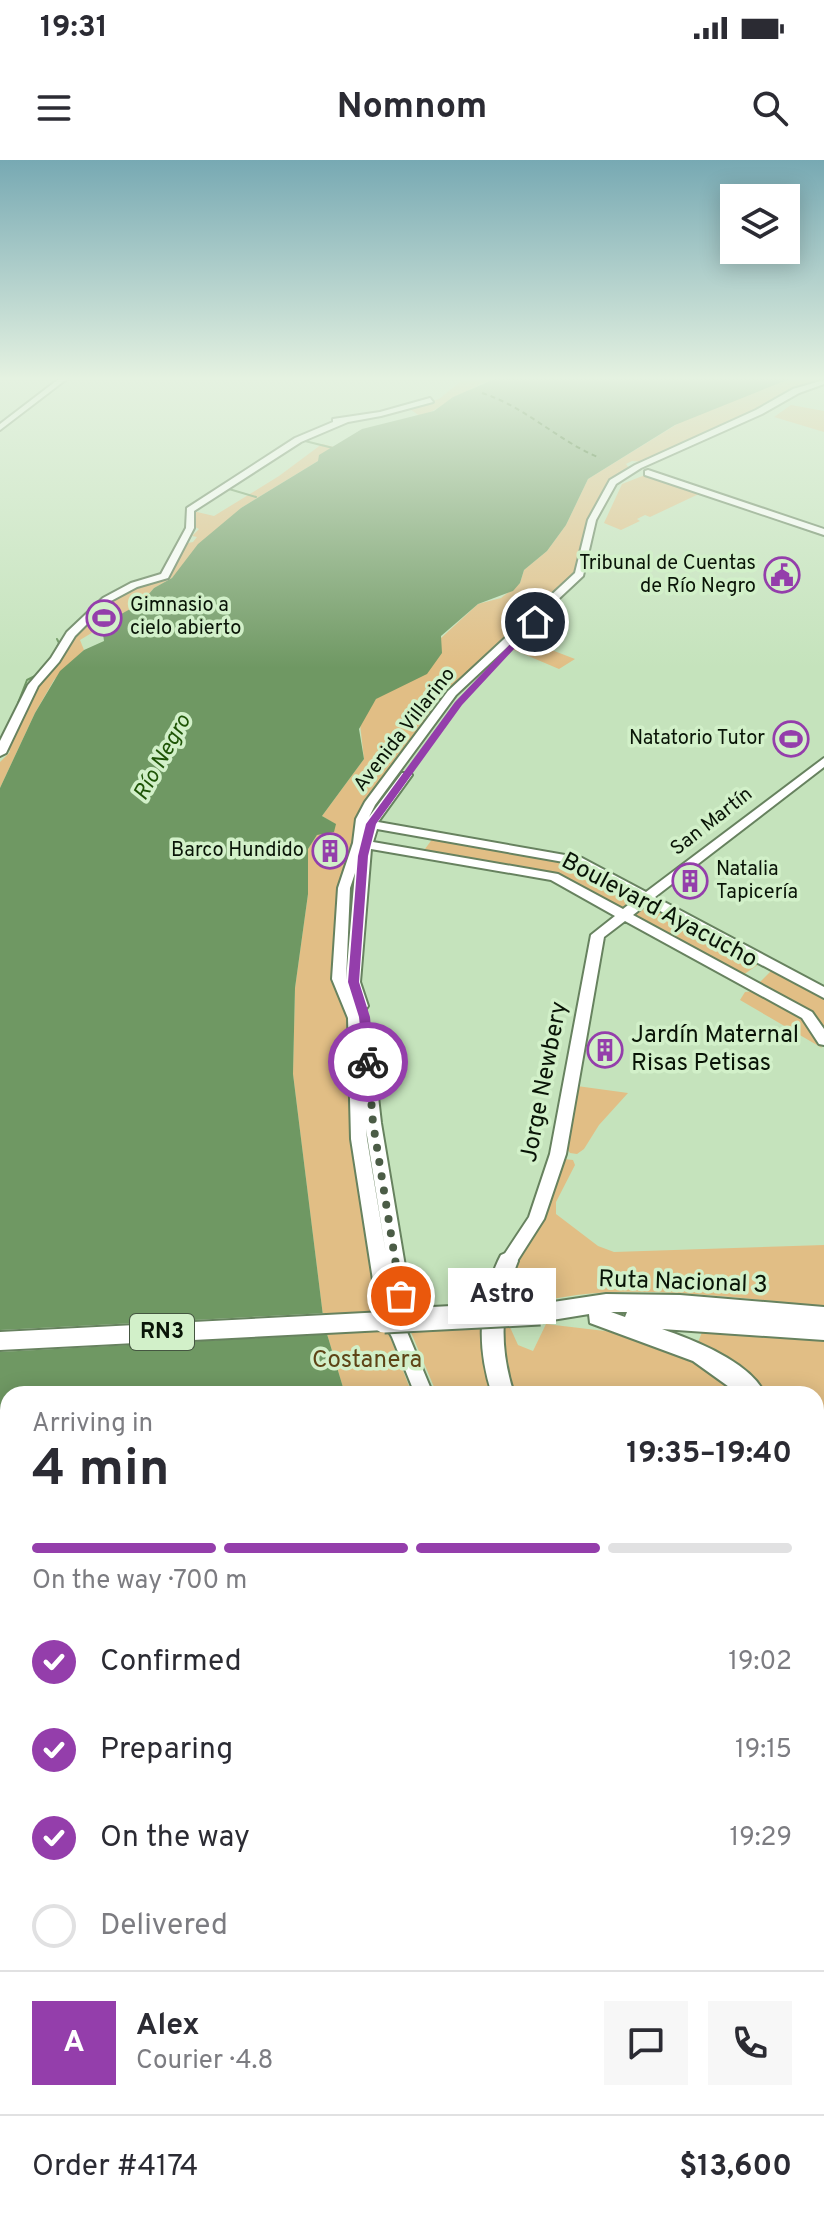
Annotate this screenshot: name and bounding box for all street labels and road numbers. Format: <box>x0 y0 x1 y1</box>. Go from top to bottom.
street label: Avenida Villarino <box>348 663 462 797</box>
street label: San Martín <box>666 782 758 862</box>
street label: Boulevard Ayacucho <box>556 847 762 975</box>
street label: Jorge Newbery <box>515 999 575 1165</box>
street label: Ruta Nacional 3 <box>598 1265 768 1301</box>
road number: RN3 <box>130 1314 194 1350</box>

